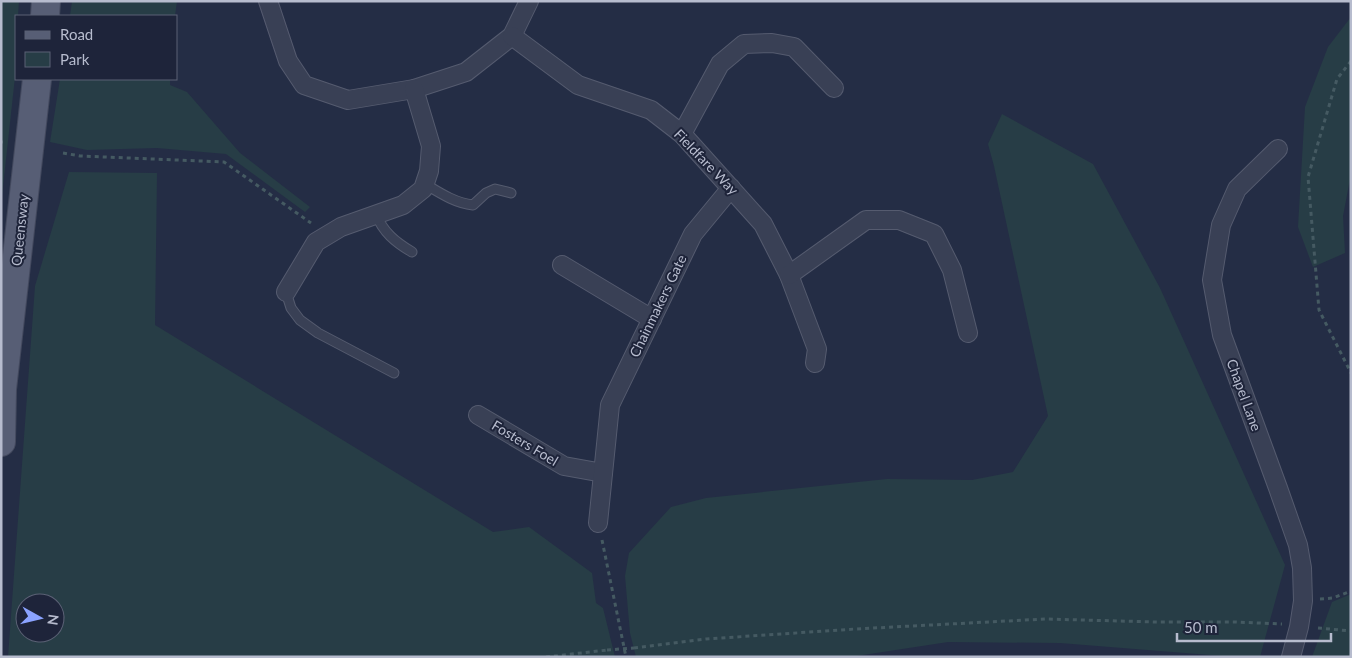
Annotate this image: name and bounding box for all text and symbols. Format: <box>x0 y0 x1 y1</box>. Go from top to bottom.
legend <box>15 15 178 80</box>
text: Road <box>60 25 93 43</box>
text: Park <box>60 50 90 68</box>
street label: Fieldfare Way <box>671 125 743 199</box>
street label: Queensway <box>7 192 32 267</box>
street label: Chainmakers Gate <box>625 252 690 360</box>
street label: Chapel Lane <box>1224 356 1265 433</box>
street label: Fosters Foel <box>489 416 561 469</box>
north arrow <box>15 593 65 643</box>
scale bar <box>1177 610 1331 642</box>
text: N <box>44 613 63 626</box>
text: 50 m <box>1184 618 1218 636</box>

